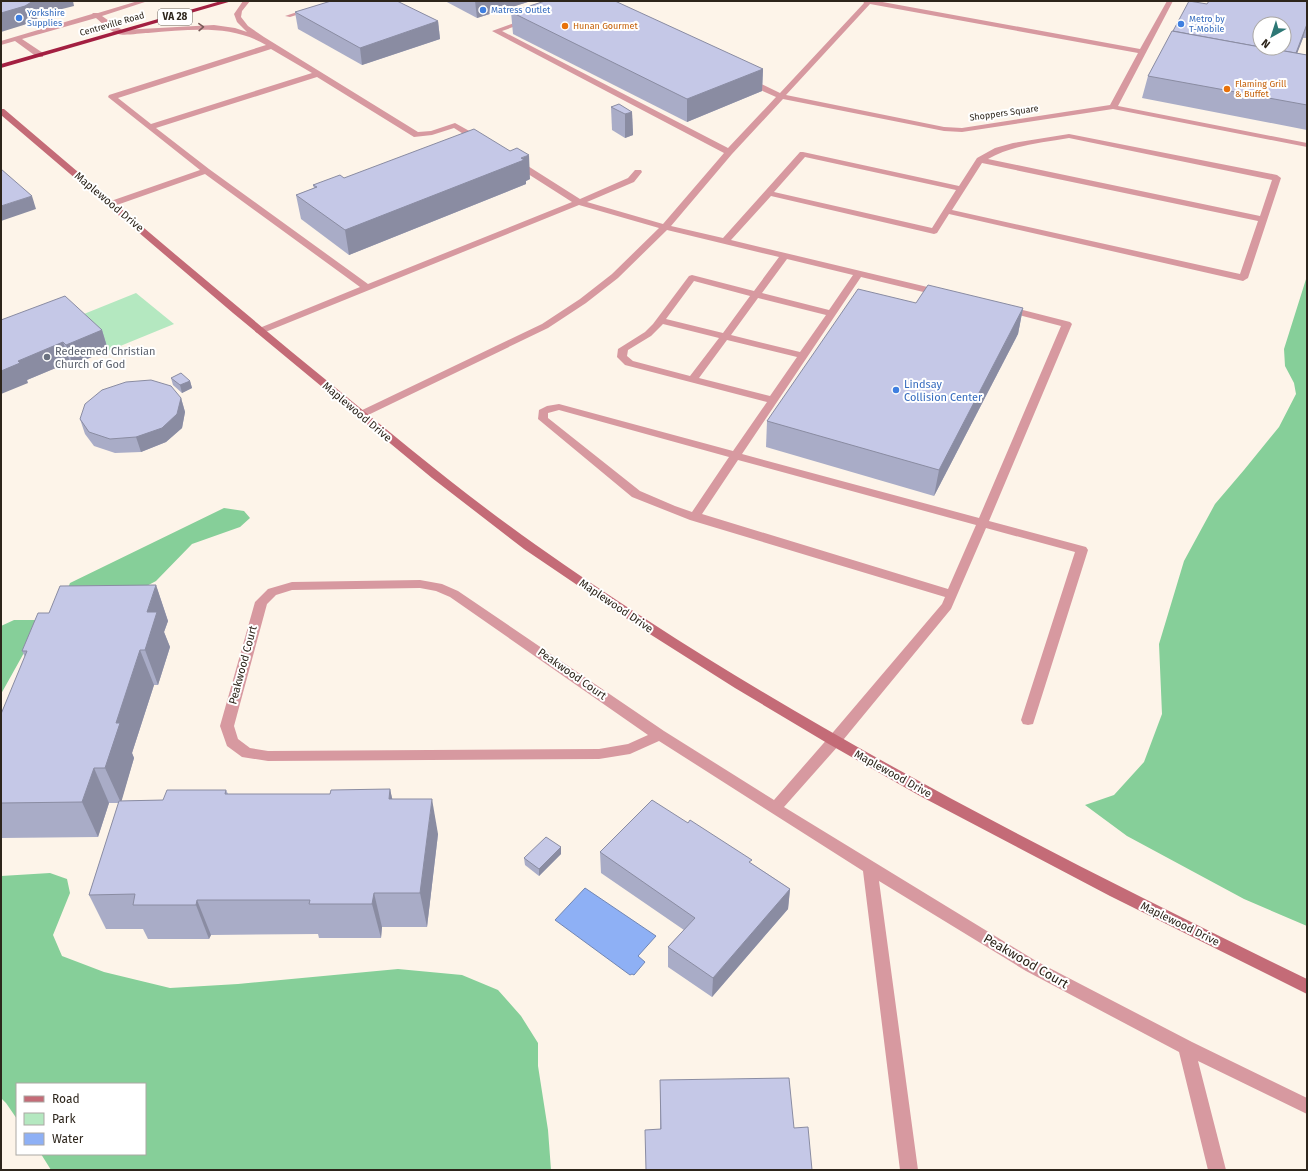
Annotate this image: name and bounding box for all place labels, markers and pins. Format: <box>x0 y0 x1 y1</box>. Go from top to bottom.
marker: Matress Outlet <box>478 5 488 15</box>
place label: Matress Outlet <box>491 5 551 15</box>
place label: Yorkshire Supplies <box>27 8 65 28</box>
marker: Yorkshire Supplies <box>14 13 24 23</box>
place label: Metro by T-Mobile <box>1189 14 1225 34</box>
marker: Metro by T-Mobile <box>1176 19 1186 29</box>
marker: Hunan Gourmet <box>560 21 570 31</box>
place label: Hunan Gourmet <box>573 21 638 31</box>
place label: Flaming Grill & Buffet <box>1235 79 1287 99</box>
marker: Flaming Grill & Buffet <box>1222 84 1232 94</box>
place label: Redeemed Christian Church of God <box>55 345 155 371</box>
marker: Redeemed Christian Church of God <box>42 352 52 362</box>
place label: Lindsay Collision Center <box>904 378 983 404</box>
marker: Lindsay Collision Center <box>891 385 901 395</box>

